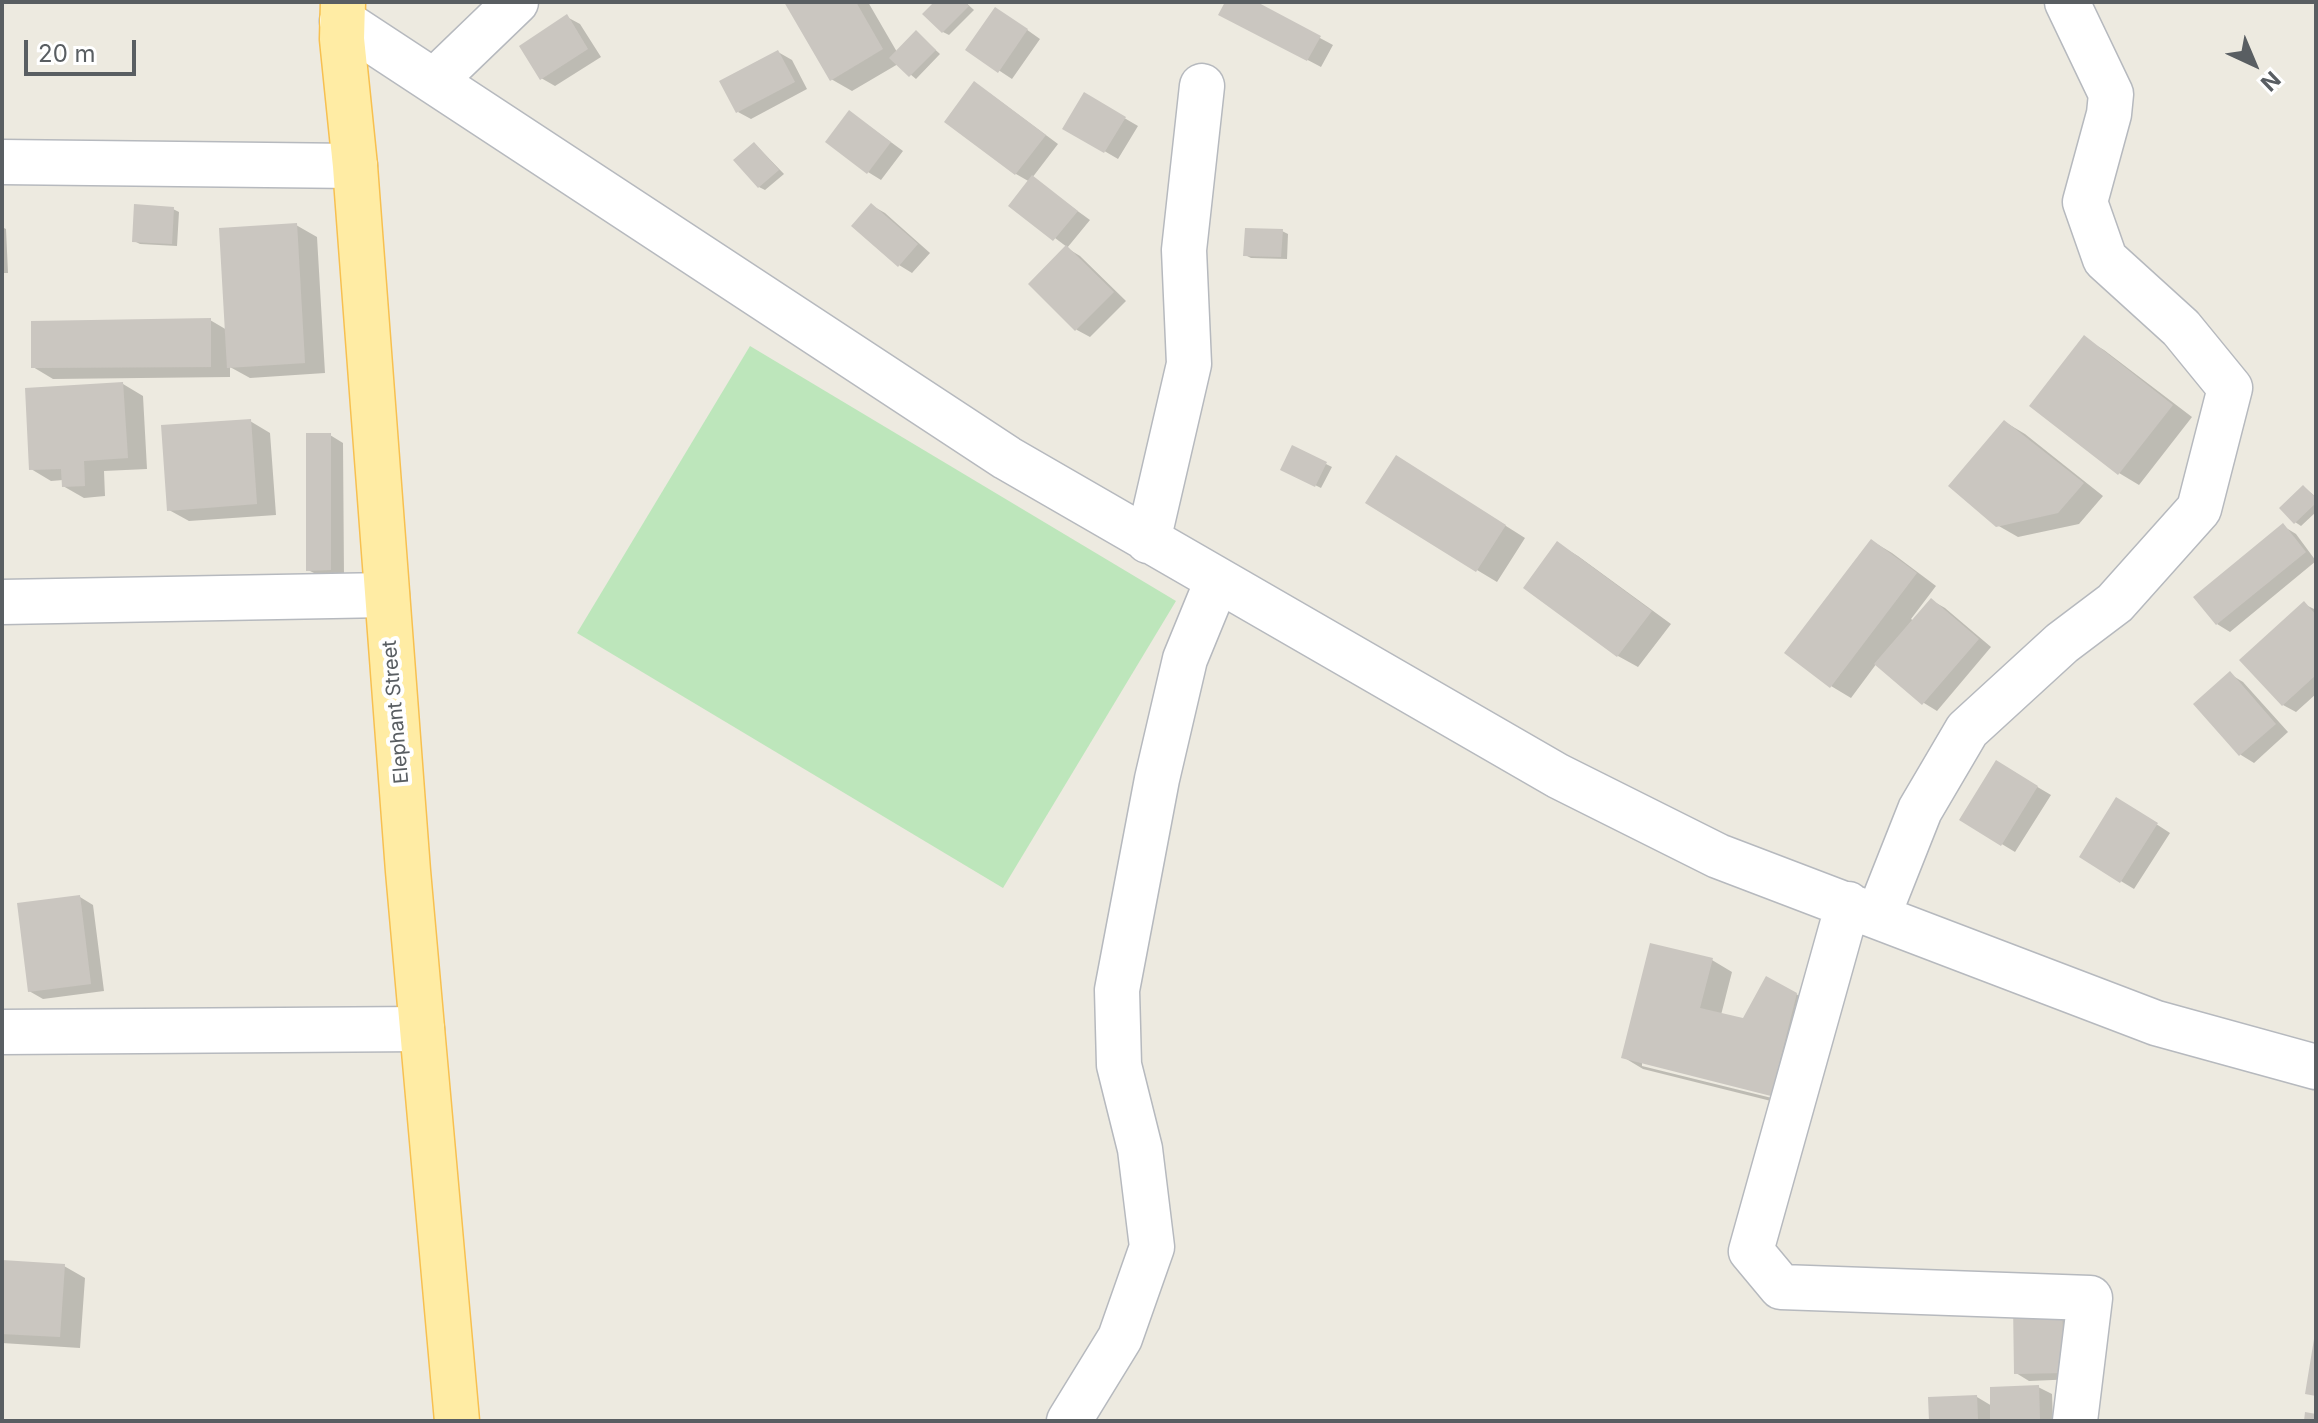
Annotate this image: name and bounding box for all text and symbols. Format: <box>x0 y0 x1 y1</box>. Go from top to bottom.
scale bar <box>28 24 140 74</box>
north arrow <box>2214 24 2294 104</box>
text: 20 m <box>38 39 96 68</box>
text: N <box>2256 66 2286 96</box>
street label: Elephant Street <box>378 639 414 785</box>

